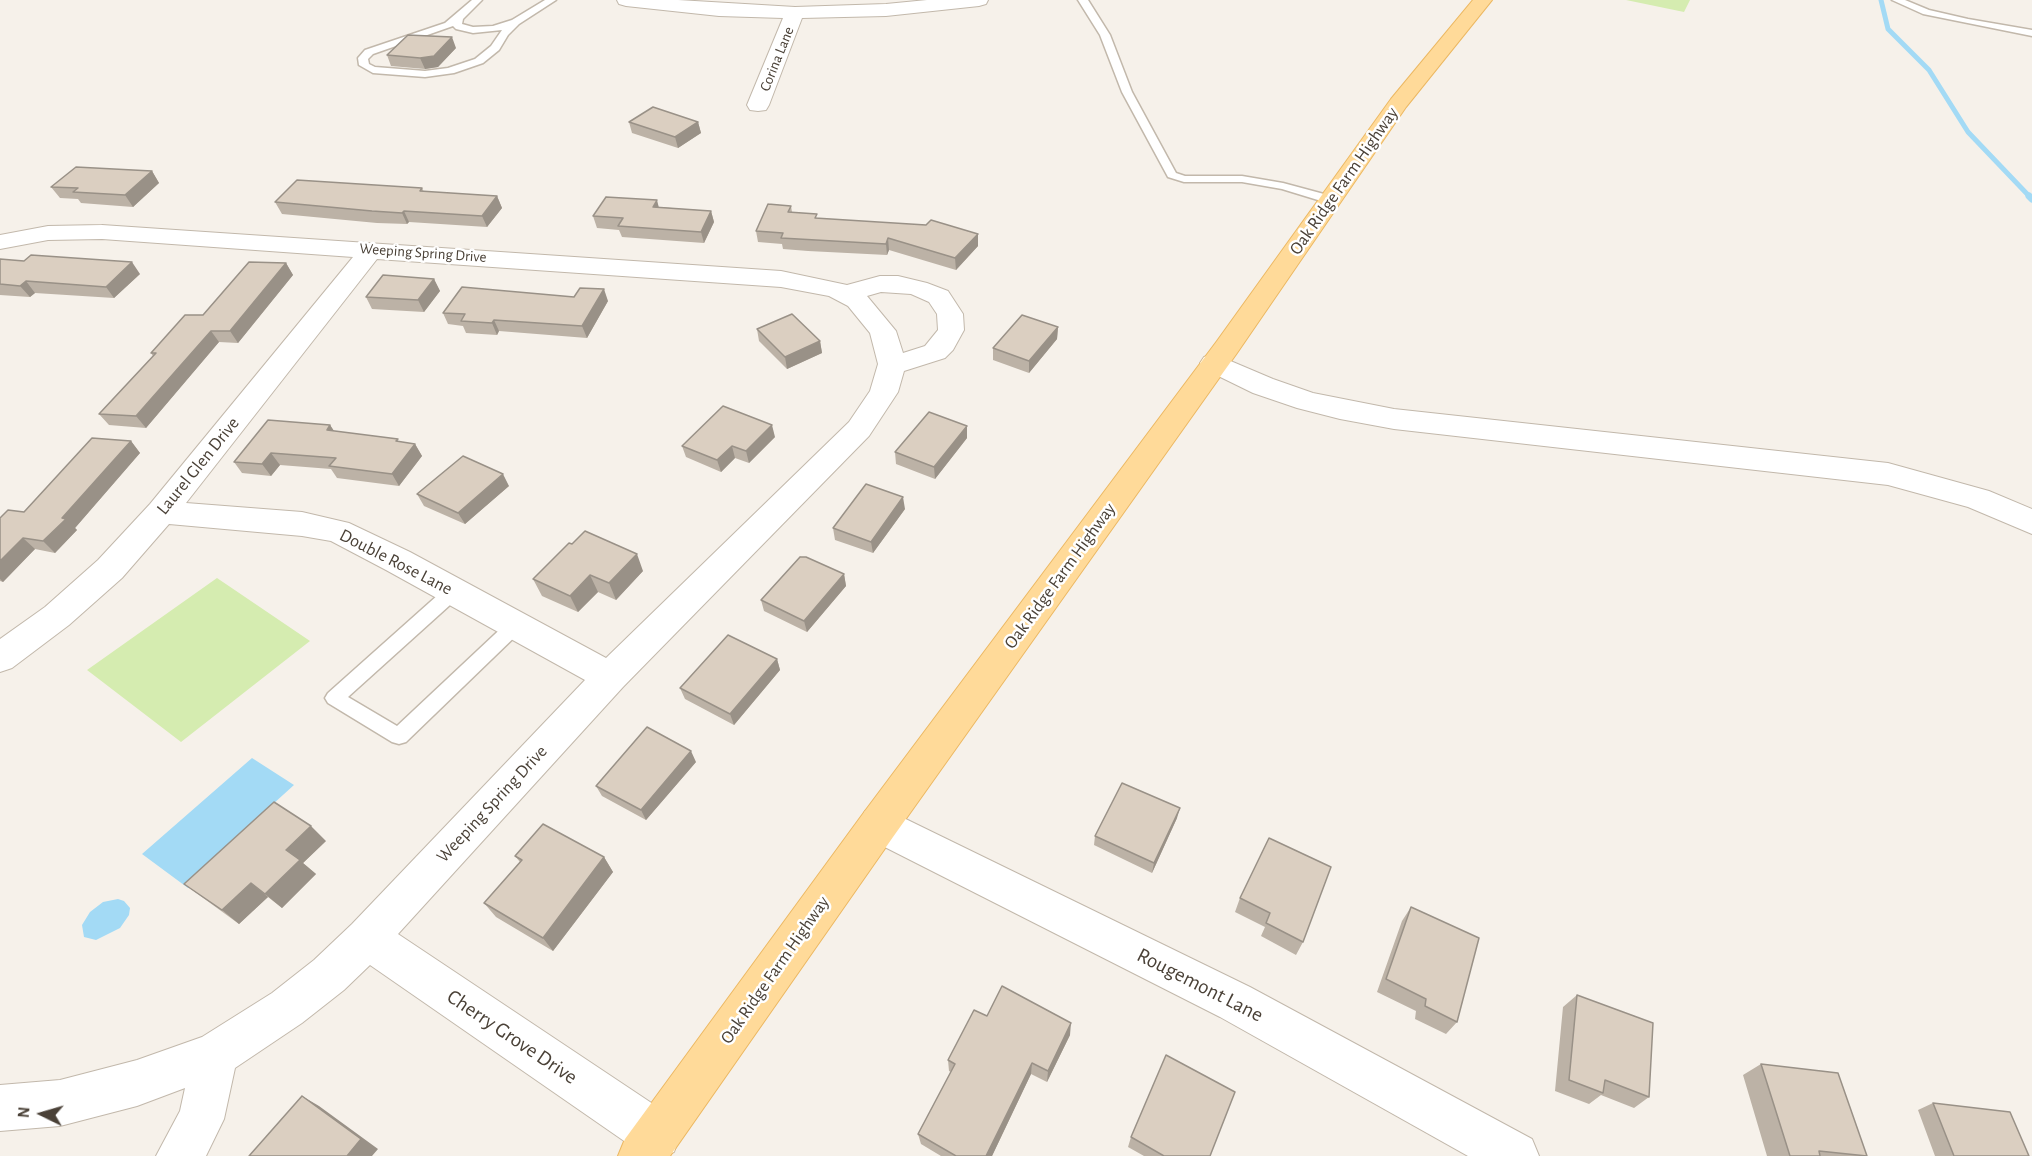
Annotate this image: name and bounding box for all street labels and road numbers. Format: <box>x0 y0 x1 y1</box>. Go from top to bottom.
street label: Corina Lane <box>756 24 798 94</box>
street label: Oak Ridge Farm Highway <box>1285 103 1403 259</box>
street label: Weeping Spring Drive <box>359 240 487 266</box>
street label: Laurel Glen Drive <box>152 413 244 519</box>
street label: Oak Ridge Farm Highway <box>1000 499 1120 653</box>
street label: Double Rose Lane <box>336 524 456 600</box>
street label: Weeping Spring Drive <box>432 741 552 867</box>
street label: Oak Ridge Farm Highway <box>716 892 834 1048</box>
street label: Rougemont Lane <box>1133 942 1267 1028</box>
street label: Cherry Grove Drive <box>442 984 582 1090</box>

